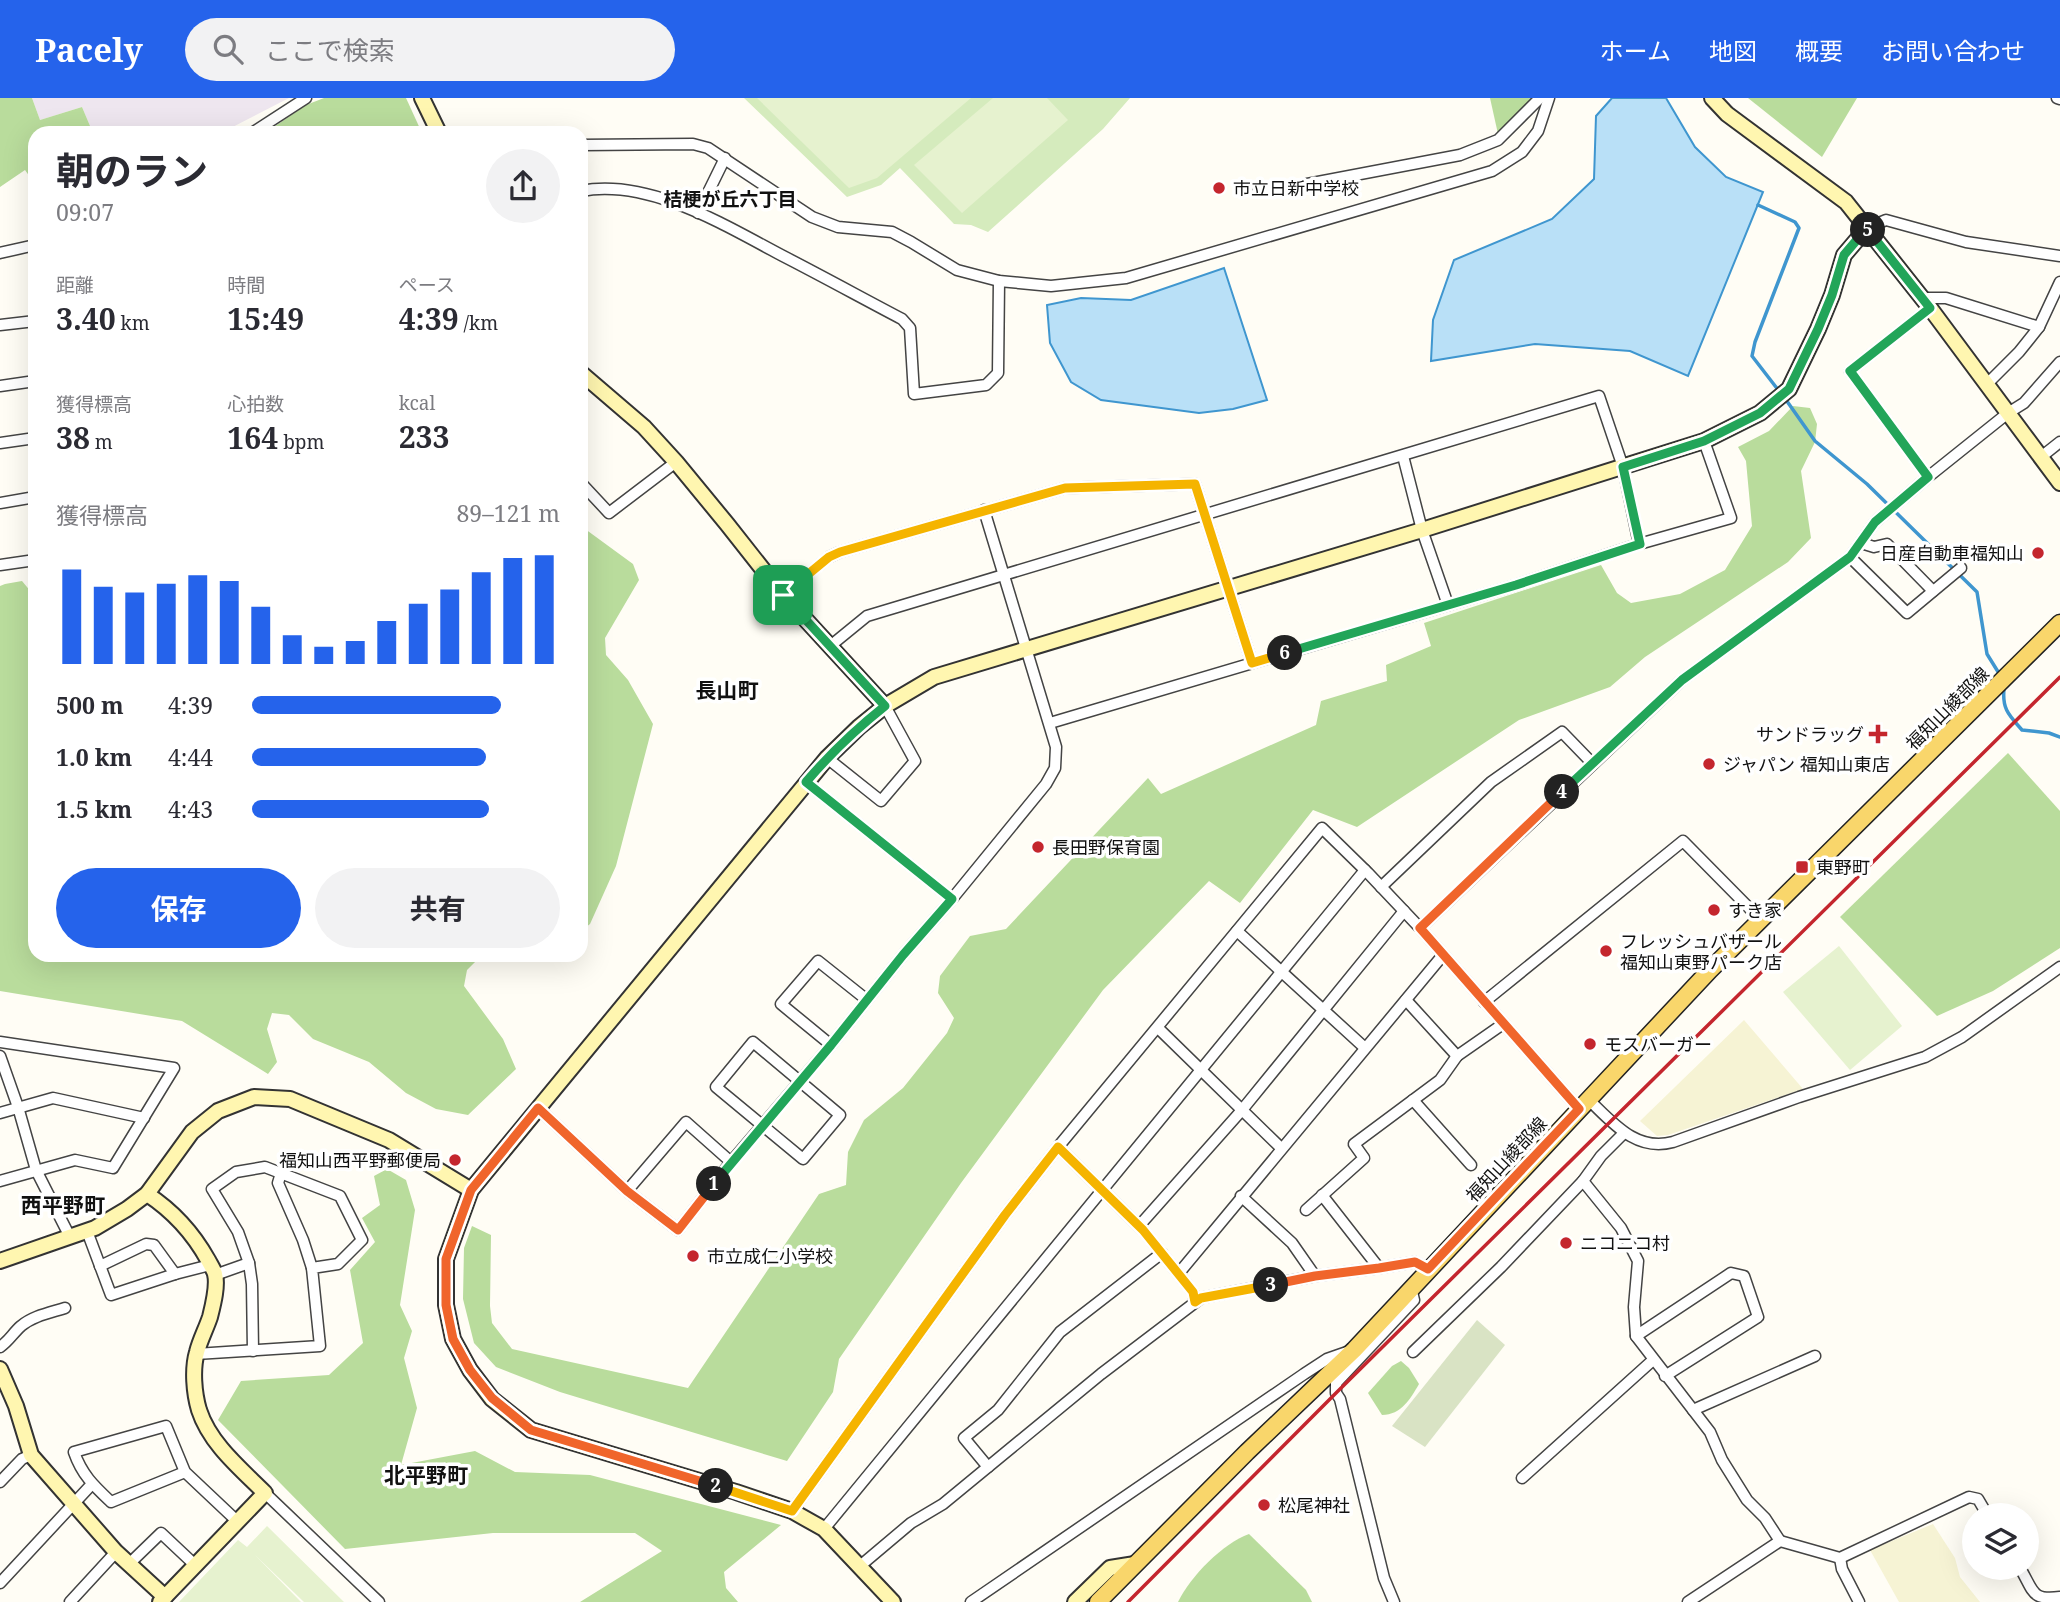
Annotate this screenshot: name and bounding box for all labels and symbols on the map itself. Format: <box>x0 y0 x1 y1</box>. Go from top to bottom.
place label: 市立日新中学校 <box>1233 176 1359 200</box>
marker: 市立日新中学校 <box>1211 180 1227 196</box>
district label: 桔梗が丘六丁目 <box>663 186 797 212</box>
pin: 5 <box>1850 212 1885 248</box>
place label: 日産自動車福知山 <box>1880 541 2024 565</box>
marker: 日産自動車福知山 <box>2030 545 2046 561</box>
pin <box>753 565 813 625</box>
pin: 6 <box>1268 636 1302 670</box>
street label: 福知山綾部線 <box>1900 661 1994 755</box>
district label: 長山町 <box>696 676 759 704</box>
place label: サンドラッグ <box>1756 722 1864 746</box>
marker: サンドラッグ <box>1870 726 1886 742</box>
place label: ジャパン 福知山東店 <box>1723 752 1890 776</box>
marker: ジャパン 福知山東店 <box>1701 756 1717 772</box>
pin: 4 <box>1544 774 1580 810</box>
place label: 長田野保育園 <box>1052 835 1160 859</box>
marker: 長田野保育園 <box>1030 839 1046 855</box>
place label: 東野町 <box>1816 855 1870 879</box>
marker: 東野町 <box>1794 859 1810 875</box>
place label: すき家 <box>1728 898 1782 922</box>
marker: すき家 <box>1706 902 1722 918</box>
place label: フレッシュバザール 福知山東野パーク店 <box>1620 929 1782 974</box>
marker: フレッシュバザール 福知山東野パーク店 <box>1598 943 1614 959</box>
place label: モスバーガー <box>1604 1032 1712 1056</box>
marker: モスバーガー <box>1582 1036 1598 1052</box>
street label: 福知山綾部線 <box>1460 1111 1552 1207</box>
place label: 福知山西平野郵便局 <box>279 1148 441 1172</box>
marker: 福知山西平野郵便局 <box>447 1152 463 1168</box>
pin: 1 <box>696 1166 732 1202</box>
district label: 西平野町 <box>21 1191 105 1219</box>
place label: ニコニコ村 <box>1580 1231 1670 1255</box>
marker: ニコニコ村 <box>1558 1235 1574 1251</box>
place label: 市立成仁小学校 <box>707 1244 833 1268</box>
marker: 市立成仁小学校 <box>685 1248 701 1264</box>
pin: 3 <box>1254 1268 1288 1302</box>
district label: 北平野町 <box>384 1461 468 1489</box>
pin: 2 <box>698 1468 734 1504</box>
place label: 松尾神社 <box>1278 1493 1350 1517</box>
marker: 松尾神社 <box>1256 1497 1272 1513</box>

